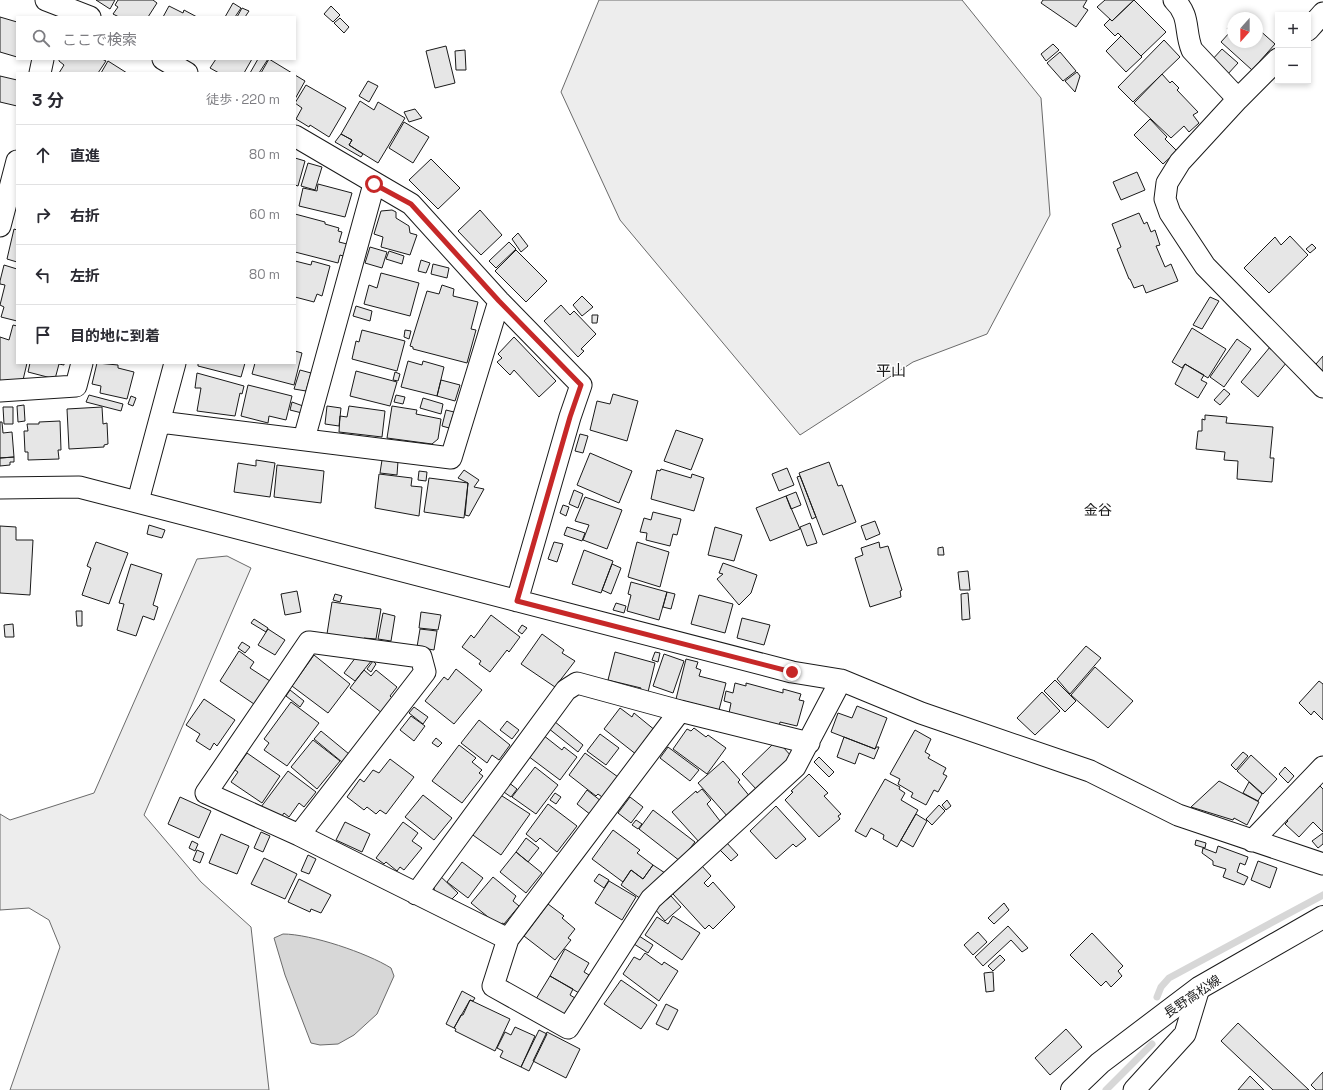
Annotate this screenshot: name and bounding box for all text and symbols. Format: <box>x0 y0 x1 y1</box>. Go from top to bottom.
north arrow <box>1227 12 1263 48</box>
map controls <box>1275 12 1311 84</box>
button: + <box>1275 12 1311 48</box>
search box <box>16 16 296 60</box>
icon: search <box>30 27 52 49</box>
text: ここで検索 <box>62 30 137 49</box>
button: − <box>1275 48 1311 84</box>
text: 3 分 <box>32 89 64 111</box>
text: 徒歩 · 220 m <box>206 91 280 108</box>
icon: ahead <box>32 144 54 166</box>
text: 直進 <box>70 146 100 165</box>
text: 80 m <box>249 146 280 163</box>
route start <box>365 175 383 193</box>
icon: right <box>32 204 54 226</box>
text: 右折 <box>70 206 100 225</box>
text: 60 m <box>249 206 280 223</box>
icon: left <box>32 264 54 286</box>
text: 左折 <box>70 266 100 285</box>
text: 80 m <box>249 266 280 283</box>
icon: arrive <box>32 324 54 346</box>
text: 目的地に到着 <box>70 326 160 345</box>
district label: 平山 <box>876 361 906 380</box>
district label: 金谷 <box>1084 501 1112 519</box>
route end <box>783 663 801 681</box>
street label: 長野高松線 <box>1161 971 1224 1022</box>

